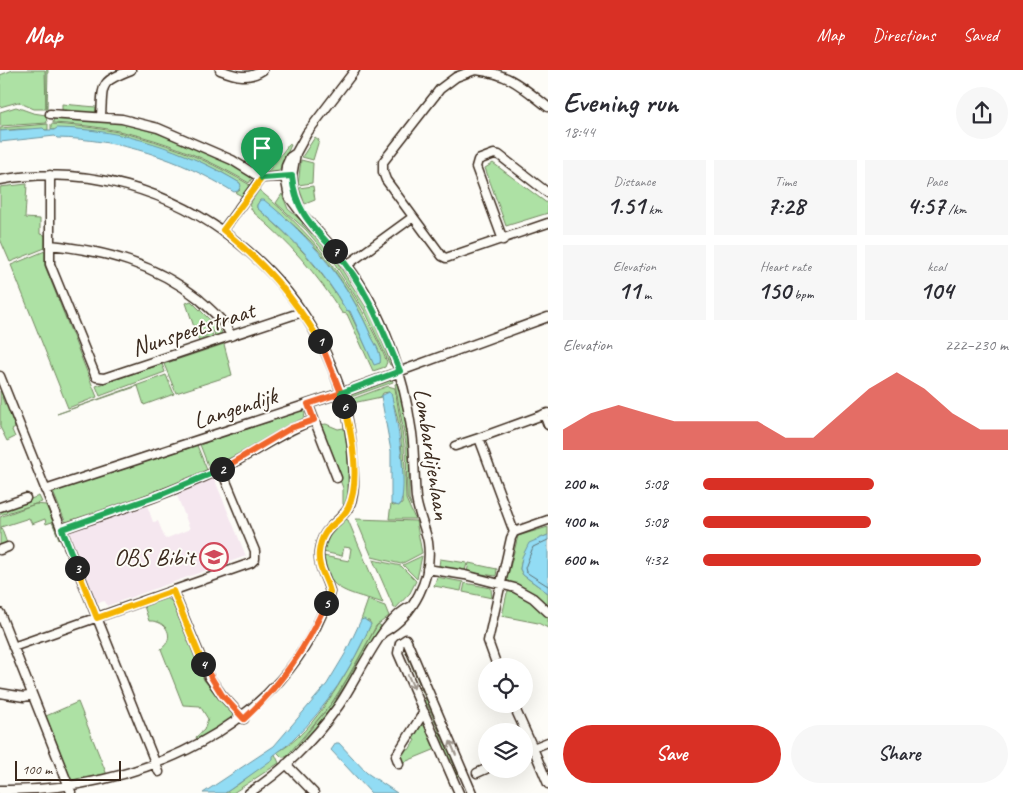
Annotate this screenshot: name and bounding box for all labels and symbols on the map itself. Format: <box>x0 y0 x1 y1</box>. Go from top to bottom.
pin <box>241 127 283 178</box>
pin: 7 <box>322 238 348 264</box>
street label: Nunspeetstraat <box>128 294 260 363</box>
pin: 1 <box>308 328 332 354</box>
street label: Langendijk <box>189 380 283 436</box>
street label: Lombardijenlaan <box>407 386 457 522</box>
pin: 6 <box>332 394 356 418</box>
pin: 2 <box>210 456 234 482</box>
place label: OBS Bibit <box>114 542 197 572</box>
school or university icon: OBS Bibit <box>199 542 229 572</box>
pin: 3 <box>64 556 90 580</box>
pin: 5 <box>314 590 338 616</box>
pin: 4 <box>190 652 216 676</box>
one-way arrow <box>406 674 416 689</box>
one-way arrow <box>447 741 457 756</box>
scale bar <box>15 758 121 781</box>

